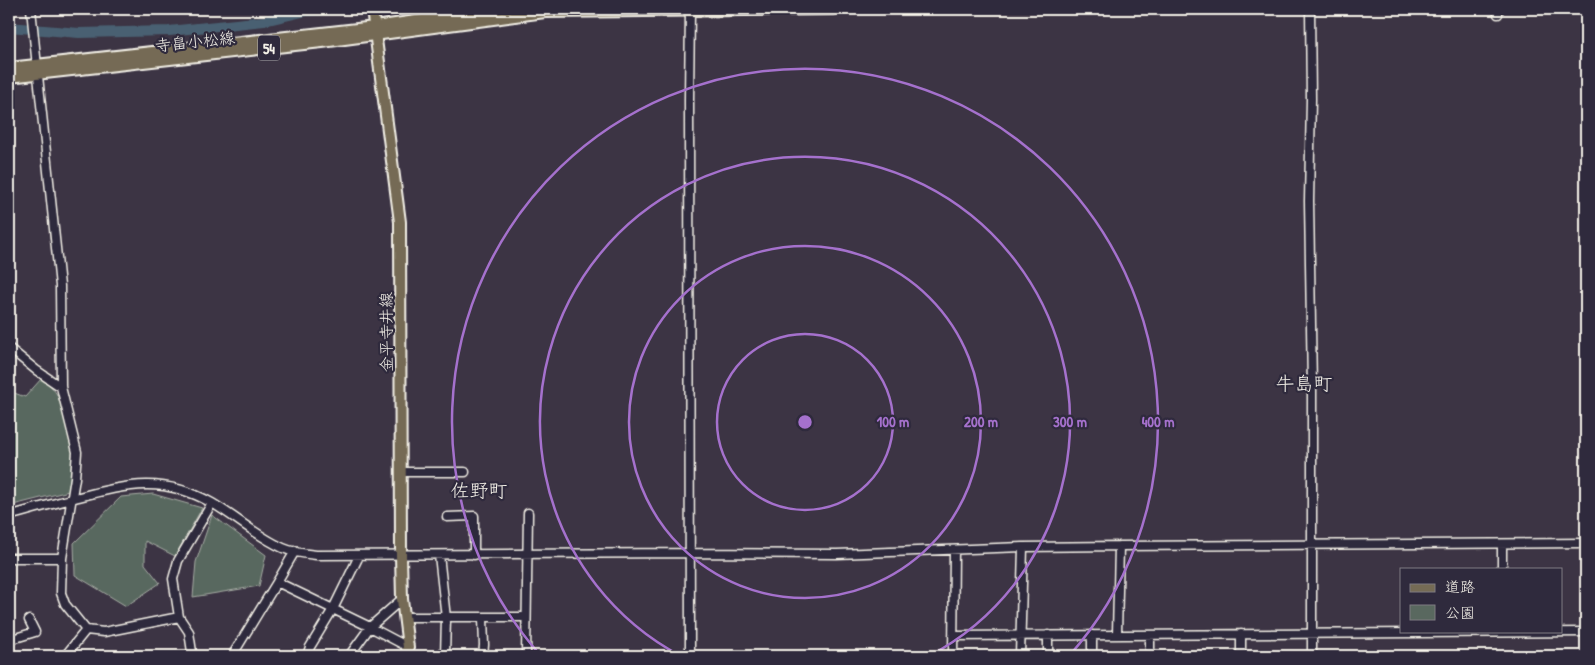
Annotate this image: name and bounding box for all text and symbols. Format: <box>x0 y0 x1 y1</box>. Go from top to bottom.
street label: 寺畠小松線 <box>154 26 236 56</box>
road number: 54 <box>258 36 280 60</box>
street label: 金平寺井線 <box>375 292 397 372</box>
district label: 牛島町 <box>1275 370 1333 396</box>
text: 100 m <box>877 411 909 432</box>
text: 200 m <box>964 411 998 432</box>
text: 300 m <box>1053 411 1087 432</box>
text: 400 m <box>1142 411 1174 432</box>
centre of rings <box>796 413 814 431</box>
district label: 佐野町 <box>450 477 508 503</box>
legend <box>1400 568 1562 632</box>
text: 道路 <box>1445 576 1475 597</box>
text: 公園 <box>1445 602 1475 623</box>

